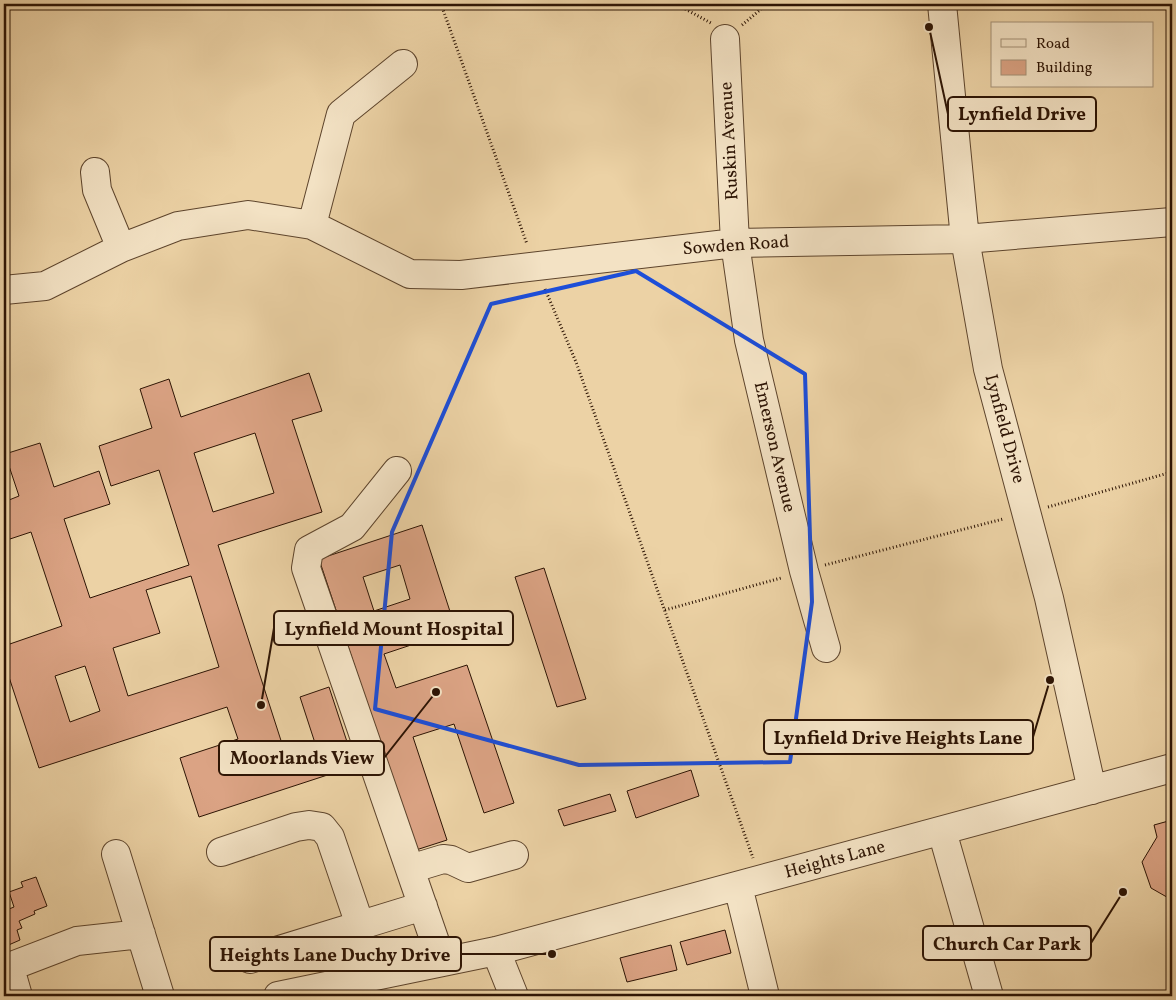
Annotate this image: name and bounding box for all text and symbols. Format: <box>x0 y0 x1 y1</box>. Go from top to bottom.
legend <box>991 22 1154 88</box>
text: Road <box>1036 34 1070 55</box>
text: Building <box>1036 58 1093 79</box>
street label: Ruskin Avenue <box>714 81 746 201</box>
callout: Lynfield Drive <box>948 97 1096 131</box>
text: Lynfield Drive <box>958 102 1086 128</box>
street label: Sowden Road <box>682 230 790 262</box>
street label: Lynfield Drive <box>977 372 1031 486</box>
street label: Emerson Avenue <box>747 379 801 515</box>
callout: Lynfield Mount Hospital <box>274 611 513 645</box>
text: Lynfield Mount Hospital <box>285 617 503 643</box>
callout: Lynfield Drive Heights Lane <box>764 720 1033 754</box>
text: Lynfield Drive Heights Lane <box>773 726 1023 752</box>
callout: Moorlands View <box>219 741 384 775</box>
text: Moorlands View <box>230 746 374 772</box>
street label: Heights Lane <box>782 835 888 885</box>
callout: Church Car Park <box>923 926 1091 960</box>
text: Church Car Park <box>933 932 1082 958</box>
callout: Heights Lane Duchy Drive <box>210 937 461 971</box>
text: Heights Lane Duchy Drive <box>220 943 451 969</box>

